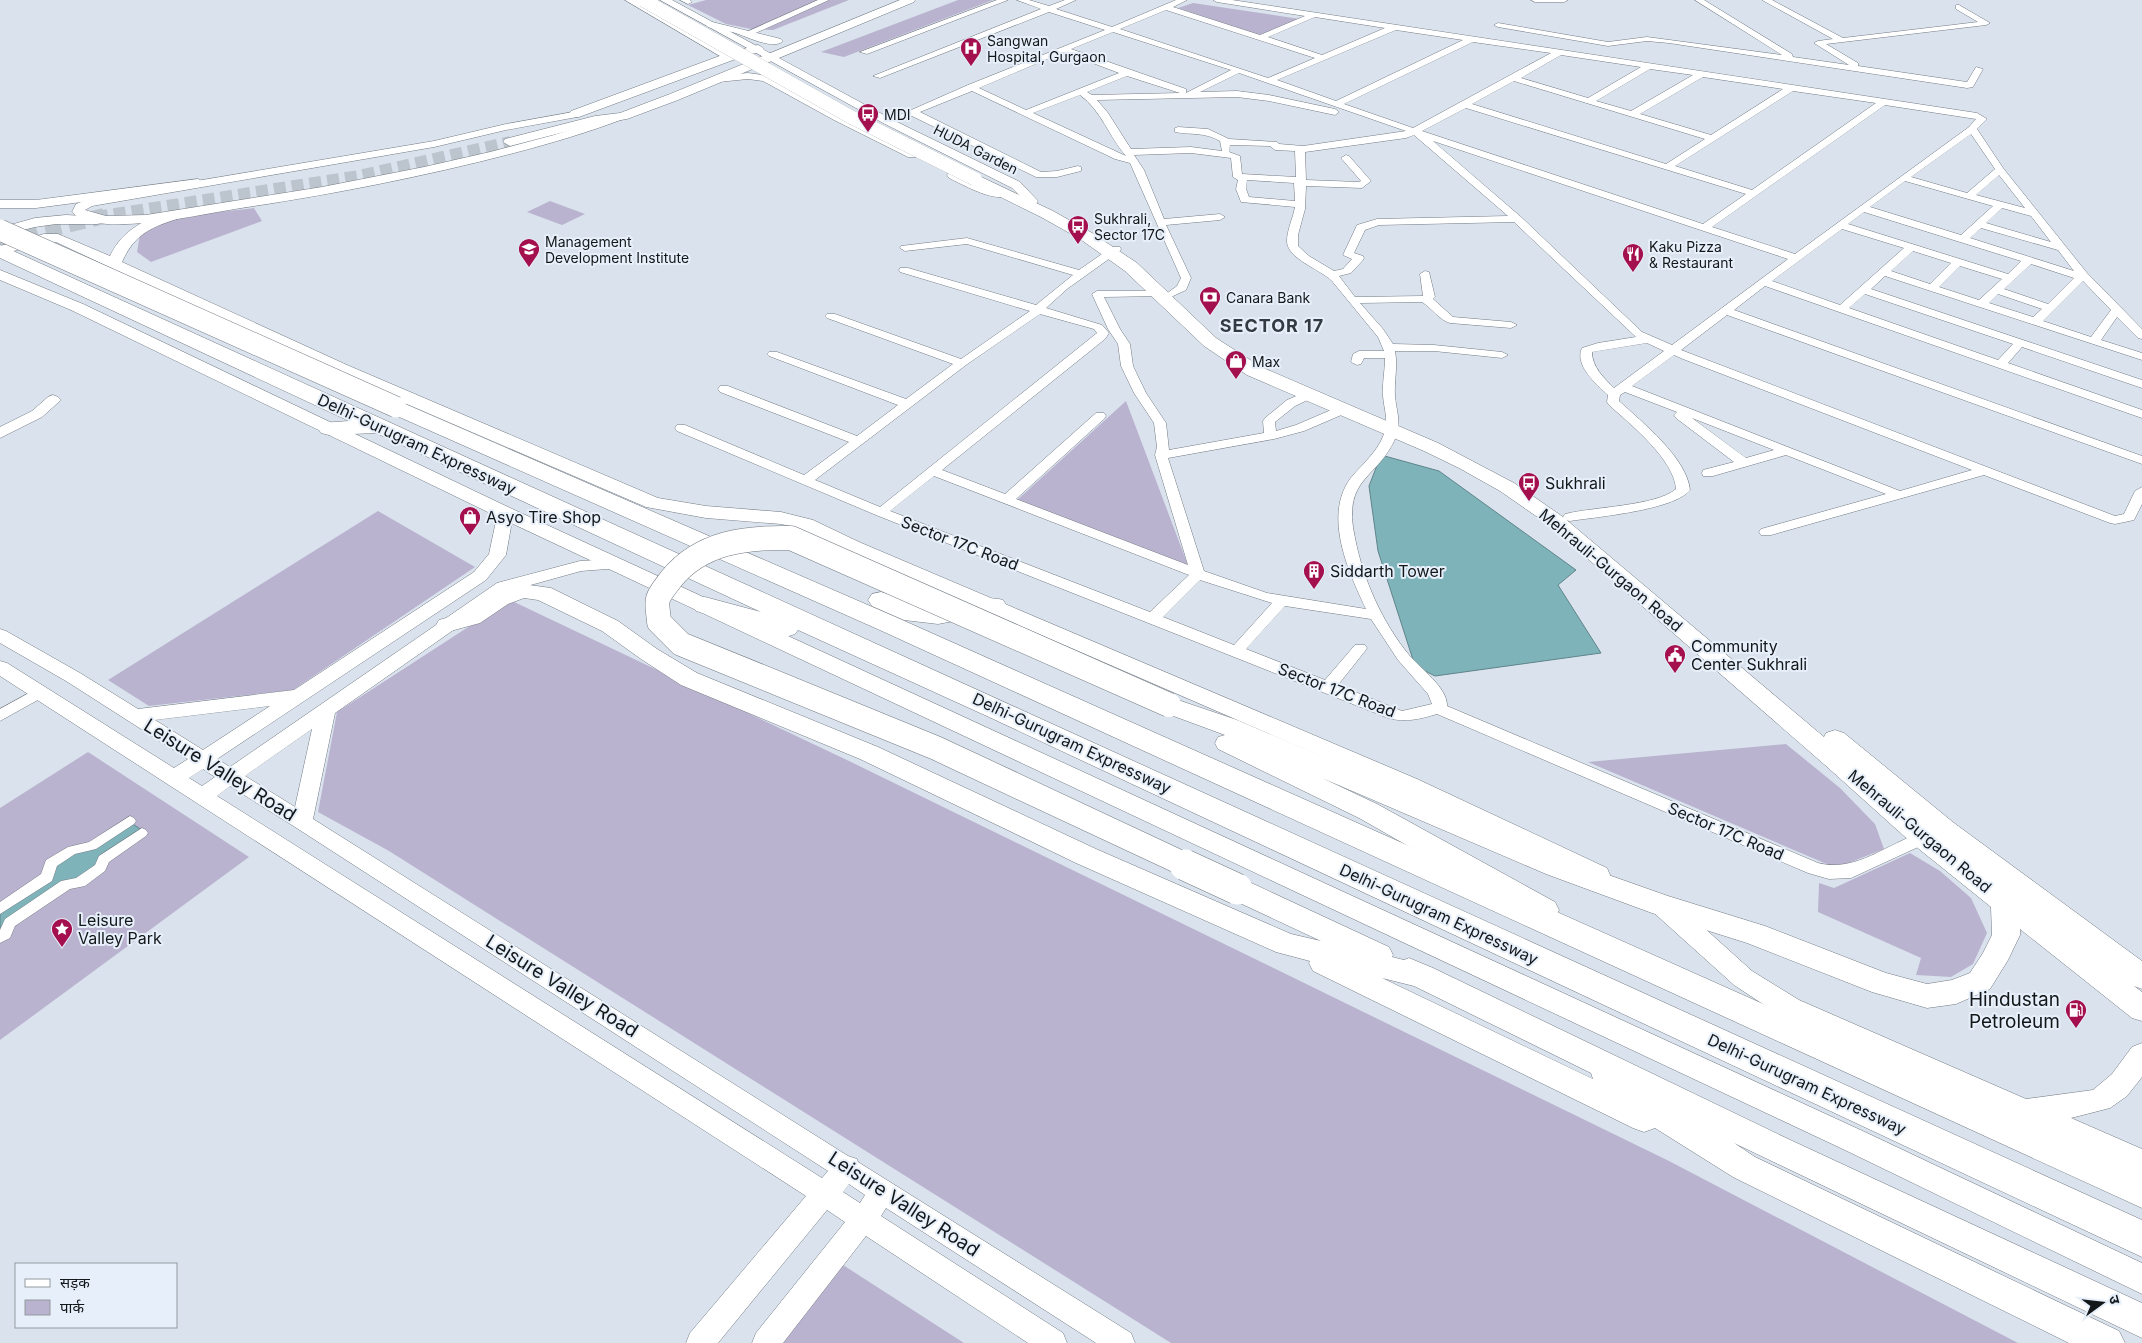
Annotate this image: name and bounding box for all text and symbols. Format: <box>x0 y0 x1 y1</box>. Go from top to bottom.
place label: Sangwan Hospital, Gurgaon <box>987 32 1106 65</box>
hospital icon: Sangwan Hospital, Gurgaon <box>959 36 983 67</box>
bus stop icon: MDI <box>856 102 880 133</box>
place label: MDI <box>884 106 911 123</box>
street label: HUDA Garden <box>931 120 1021 178</box>
place label: Sukhrali, Sector 17C <box>1094 210 1165 243</box>
bus stop icon: Sukhrali, Sector 17C <box>1066 214 1090 245</box>
place label: Management Development Institute <box>545 233 689 266</box>
school or university icon: Management Development Institute <box>517 237 541 268</box>
place label: Kaku Pizza & Restaurant <box>1649 238 1734 271</box>
restaurant icon: Kaku Pizza & Restaurant <box>1621 242 1645 273</box>
bank icon: Canara Bank <box>1198 285 1222 316</box>
place label: Canara Bank <box>1226 289 1311 306</box>
district label: SECTOR 17 <box>1220 315 1324 336</box>
shop icon: Max <box>1224 349 1248 380</box>
place label: Max <box>1252 353 1281 370</box>
street label: Delhi-Gurugram Expressway <box>315 389 519 499</box>
bus stop icon: Sukhrali <box>1517 471 1541 502</box>
place label: Sukhrali <box>1545 473 1606 493</box>
street label: Mehrauli-Gurgaon Road <box>1535 504 1687 636</box>
shop icon: Asyo Tire Shop <box>458 505 482 536</box>
place label: Asyo Tire Shop <box>486 507 601 527</box>
street label: Sector 17C Road <box>898 511 1022 575</box>
building icon: Siddarth Tower <box>1302 559 1326 590</box>
place label: Siddarth Tower <box>1330 561 1445 581</box>
place label: Community Center Sukhrali <box>1691 636 1807 674</box>
public building icon: Community Center Sukhrali <box>1663 643 1687 674</box>
street label: Sector 17C Road <box>1275 658 1399 722</box>
street label: Delhi-Gurugram Expressway <box>970 688 1174 798</box>
street label: Leisure Valley Road <box>139 714 301 826</box>
street label: Mehrauli-Gurgaon Road <box>1844 765 1996 897</box>
street label: Sector 17C Road <box>1665 798 1787 864</box>
street label: Delhi-Gurugram Expressway <box>1337 859 1541 969</box>
place label: Leisure Valley Park <box>78 910 162 948</box>
place icon: Leisure Valley Park <box>50 917 74 948</box>
street label: Leisure Valley Road <box>481 930 643 1042</box>
place label: Hindustan Petroleum <box>1969 988 2060 1033</box>
fuel station icon: Hindustan Petroleum <box>2064 998 2088 1029</box>
street label: Delhi-Gurugram Expressway <box>1705 1029 1909 1139</box>
street label: Leisure Valley Road <box>824 1147 984 1261</box>
legend <box>15 1263 178 1328</box>
text: सड़क <box>60 1273 90 1292</box>
north arrow <box>2077 1278 2127 1328</box>
text: उ <box>2106 1293 2125 1306</box>
text: पार्क <box>60 1298 84 1317</box>

